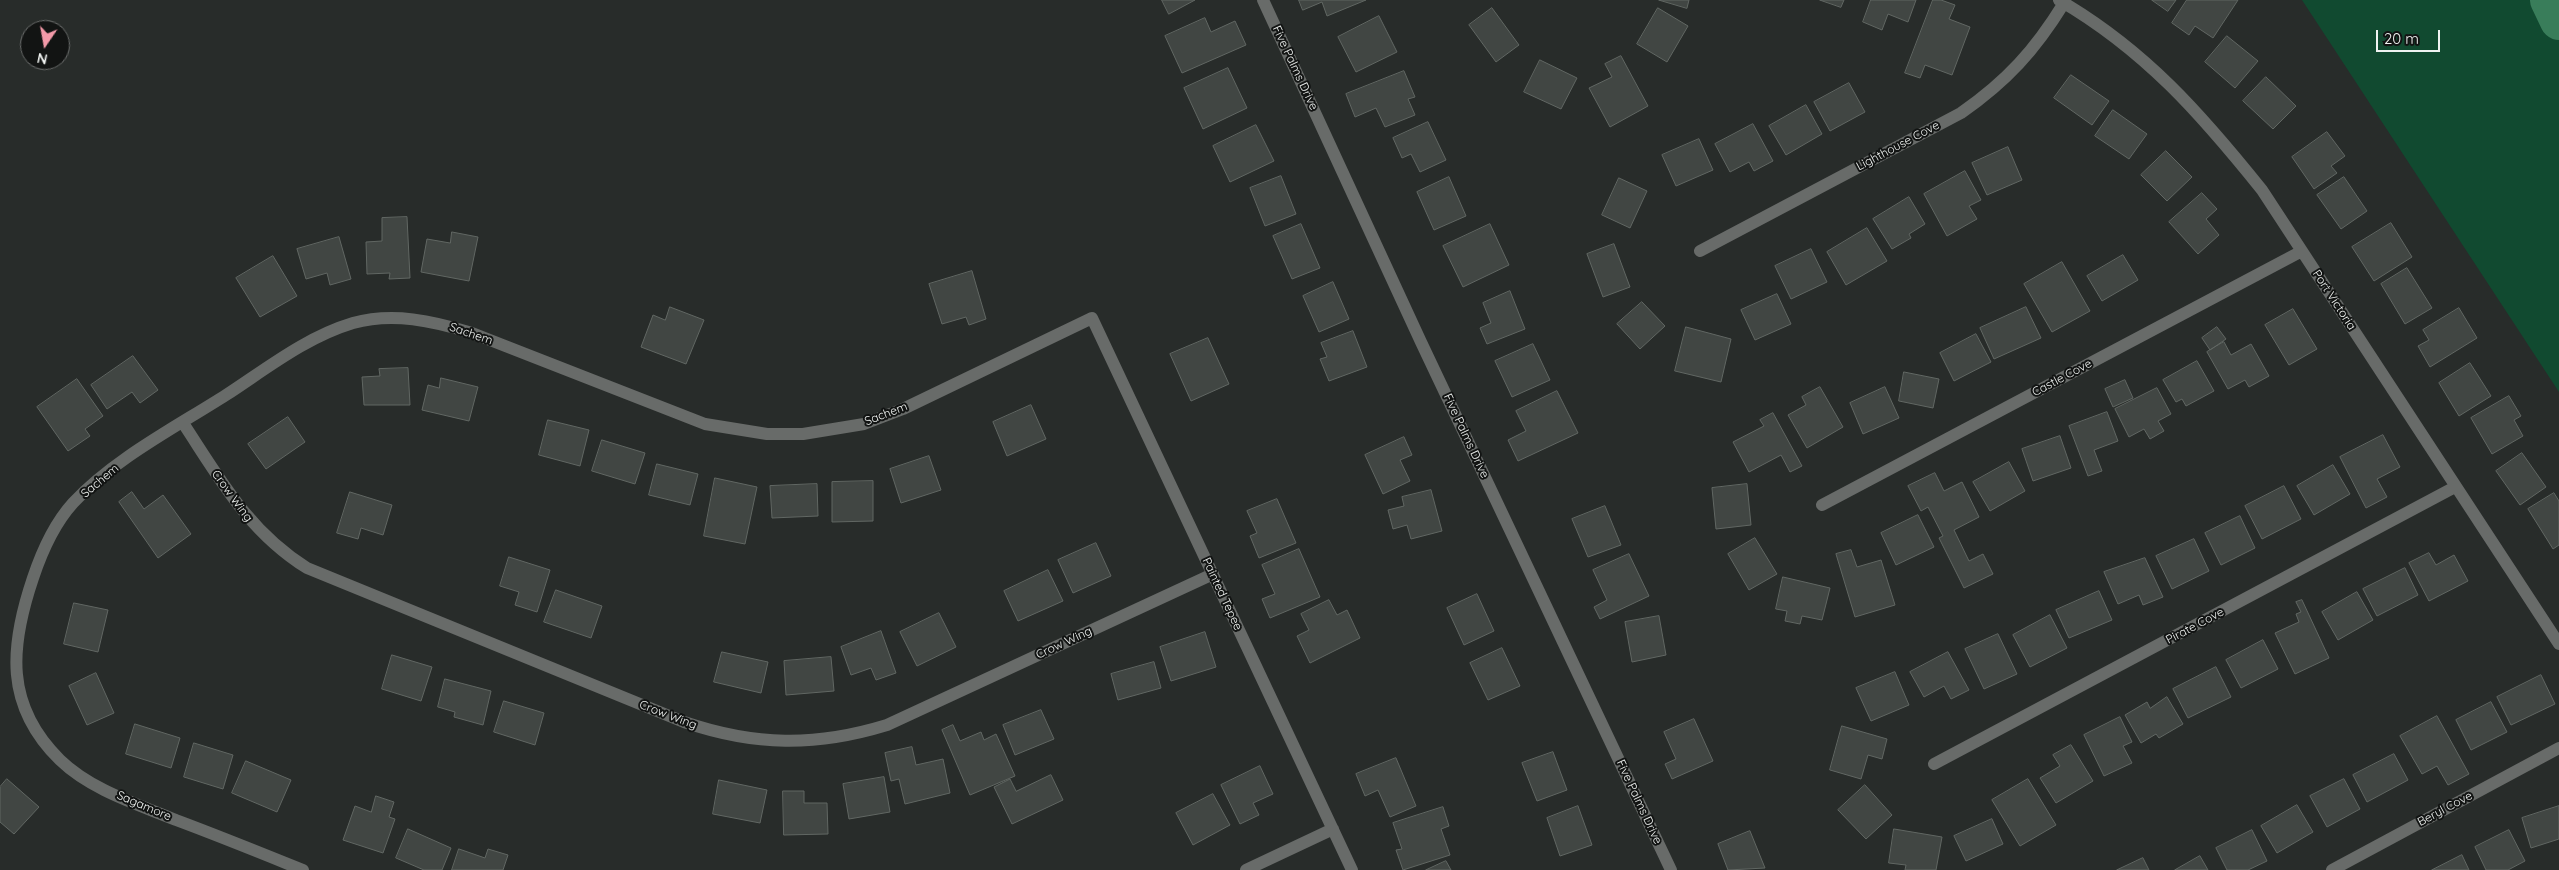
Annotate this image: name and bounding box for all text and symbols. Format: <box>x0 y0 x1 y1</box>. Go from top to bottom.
north arrow <box>20 20 70 70</box>
scale bar <box>2379 20 2443 52</box>
street label: Five Palms Drive <box>1269 23 1321 113</box>
text: 20 m <box>2384 29 2419 48</box>
text: N <box>35 49 49 69</box>
street label: Lighthouse Cove <box>1854 118 1942 174</box>
street label: Port Victoria <box>2309 267 2359 333</box>
street label: Sachem <box>447 320 495 348</box>
street label: Castle Cove <box>2030 356 2094 400</box>
street label: Five Palms Drive <box>1440 391 1492 481</box>
street label: Sachem <box>863 399 909 429</box>
street label: Sachem <box>78 461 122 501</box>
street label: Crow Wing <box>208 467 256 525</box>
street label: Painted Tepee <box>1199 555 1245 633</box>
street label: Pirate Cove <box>2164 605 2226 647</box>
street label: Crow Wing <box>1034 624 1094 662</box>
street label: Crow Wing <box>637 697 699 733</box>
street label: Five Palms Drive <box>1613 757 1665 847</box>
street label: Sagamore <box>114 788 174 824</box>
street label: Beryl Cove <box>2415 789 2475 829</box>

